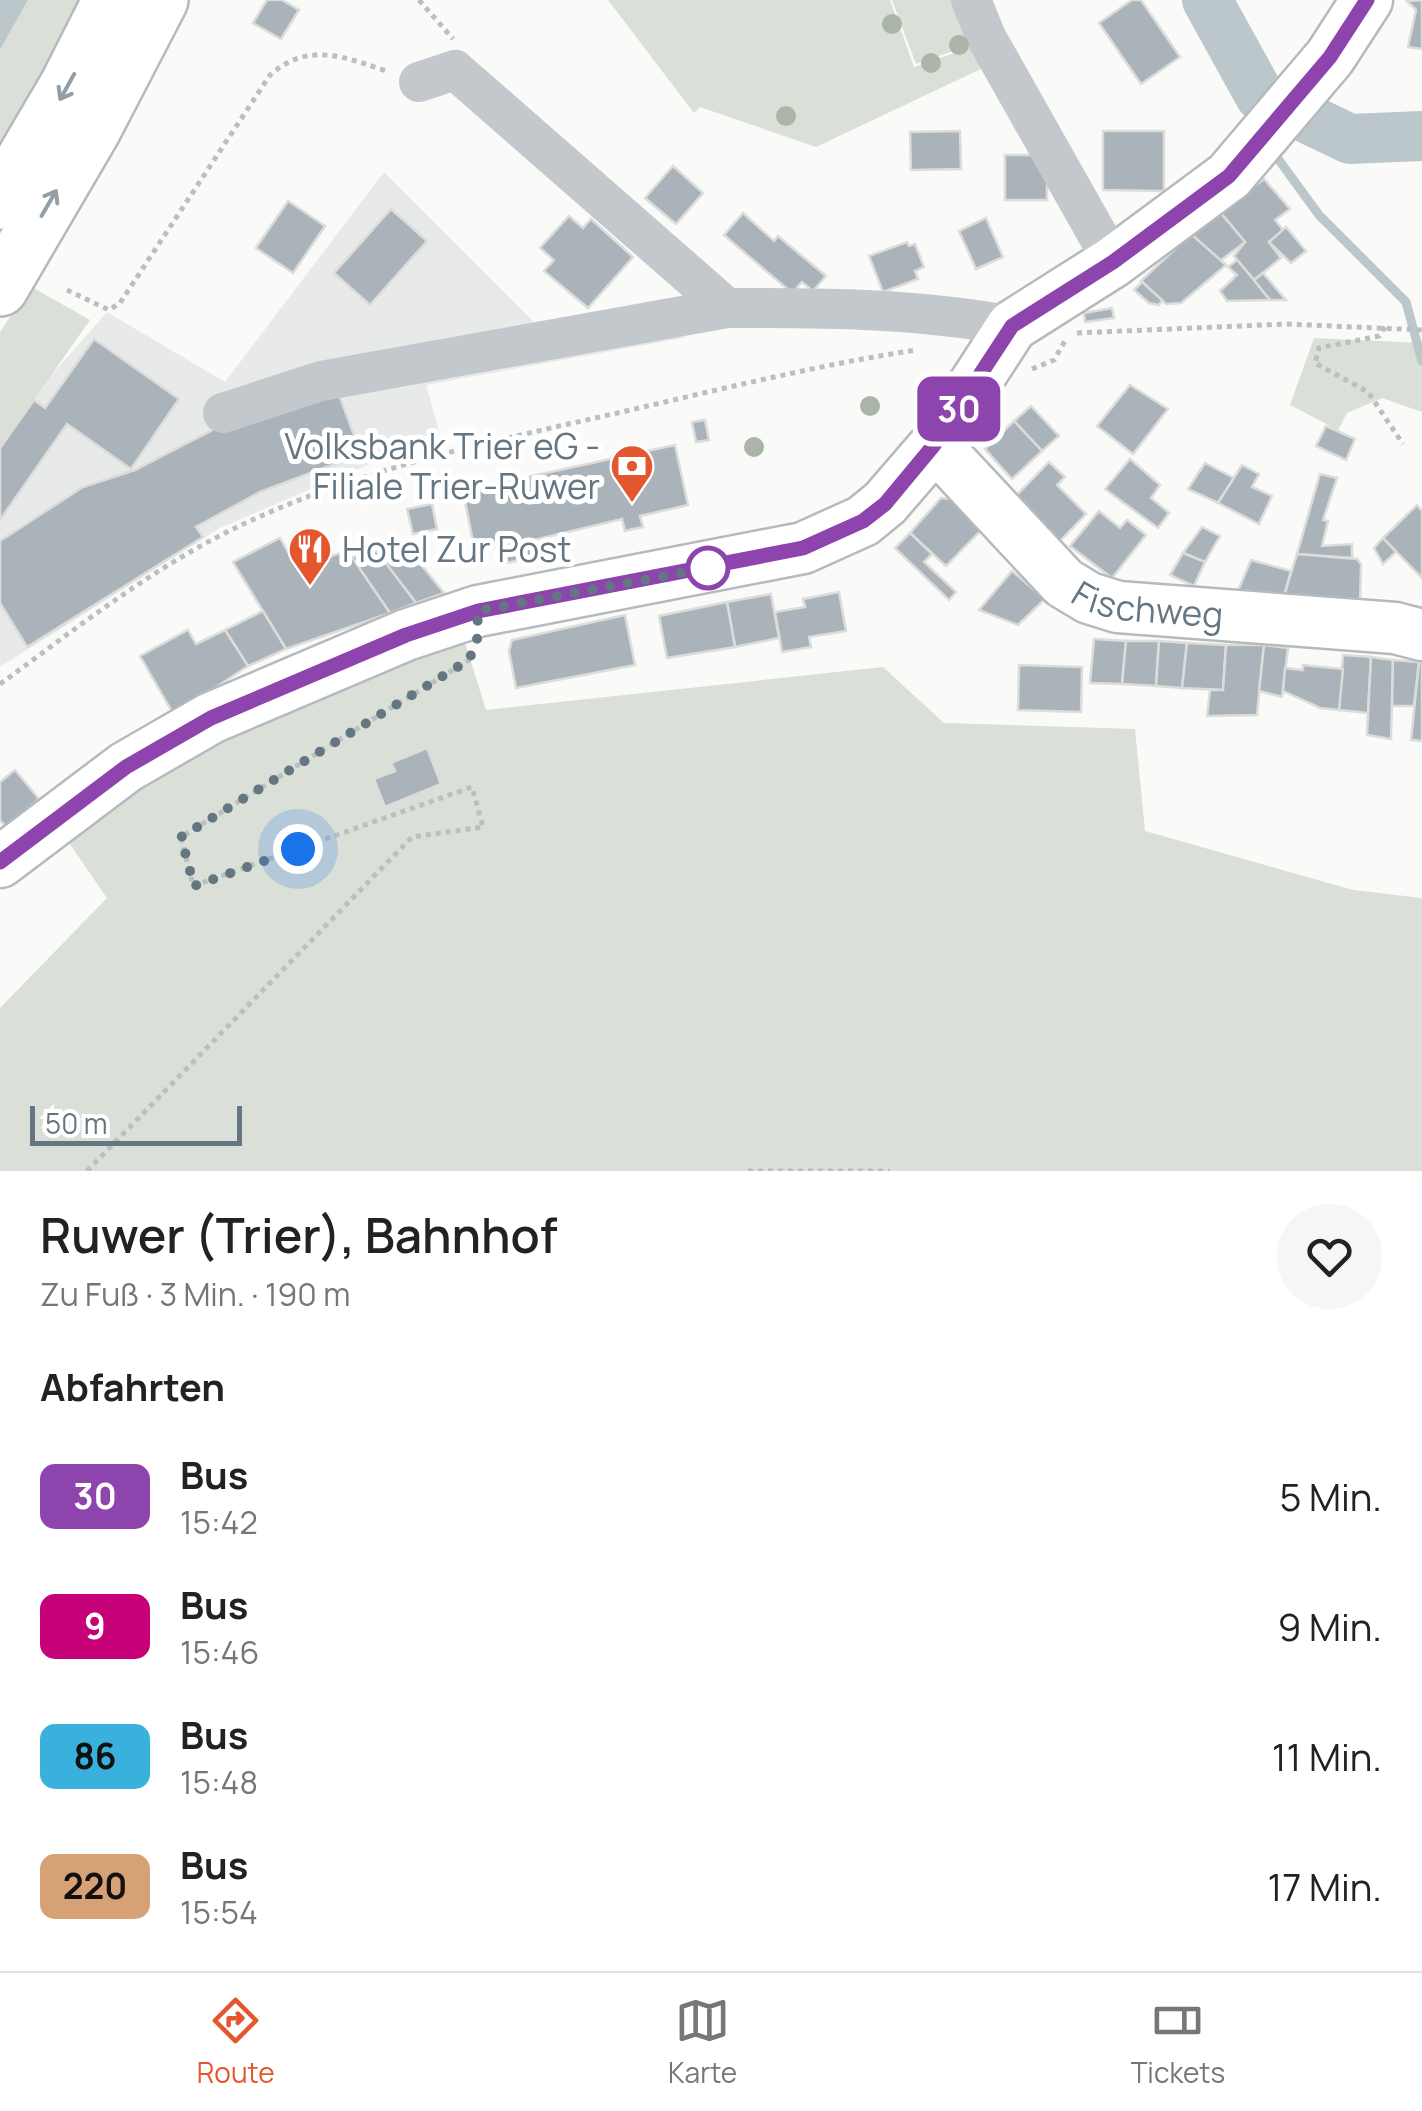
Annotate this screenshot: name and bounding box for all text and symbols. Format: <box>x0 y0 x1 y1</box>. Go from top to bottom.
one-way arrow <box>56 72 76 101</box>
one-way arrow <box>40 189 60 219</box>
line badge: 30 <box>914 376 1004 442</box>
text: 30 <box>937 385 981 433</box>
place label: Volksbank Trier eG - Filiale Trier-Ruwer <box>285 422 600 510</box>
bank icon: Volksbank Trier eG - Filiale Trier-Ruwer <box>609 443 655 504</box>
place label: Hotel Zur Post <box>342 525 571 573</box>
restaurant icon: Hotel Zur Post <box>287 526 333 587</box>
unlabelled marker <box>687 547 729 589</box>
street label: Fischweg <box>1063 569 1225 639</box>
your location <box>273 824 323 874</box>
scale bar <box>30 1101 242 1146</box>
text: 50 m <box>45 1104 108 1142</box>
text: Ruwer (Trier), Bahnhof <box>40 1202 558 1267</box>
button: heart <box>1277 1204 1382 1309</box>
text: Zu Fuß · 3 Min. · 190 m <box>40 1272 350 1316</box>
text: Abfahrten <box>40 1360 225 1412</box>
text: Bus <box>180 1448 248 1500</box>
text: 5 Min. <box>1279 1470 1382 1522</box>
text: 30 <box>73 1472 117 1520</box>
text: 15:42 <box>180 1500 258 1544</box>
text: Bus <box>180 1578 248 1630</box>
text: 9 Min. <box>1278 1600 1382 1652</box>
text: 9 <box>84 1602 106 1650</box>
text: 15:46 <box>180 1630 259 1674</box>
text: Bus <box>180 1708 248 1760</box>
text: 11 Min. <box>1272 1730 1382 1782</box>
text: 86 <box>73 1732 117 1780</box>
text: 15:48 <box>180 1760 258 1804</box>
text: Bus <box>180 1838 248 1890</box>
text: 17 Min. <box>1267 1860 1382 1912</box>
text: 220 <box>63 1862 127 1910</box>
text: 15:54 <box>180 1890 258 1934</box>
tab: Route <box>197 1993 275 2091</box>
tab: Karte <box>668 1993 737 2091</box>
tab: Tickets <box>1131 1993 1225 2091</box>

